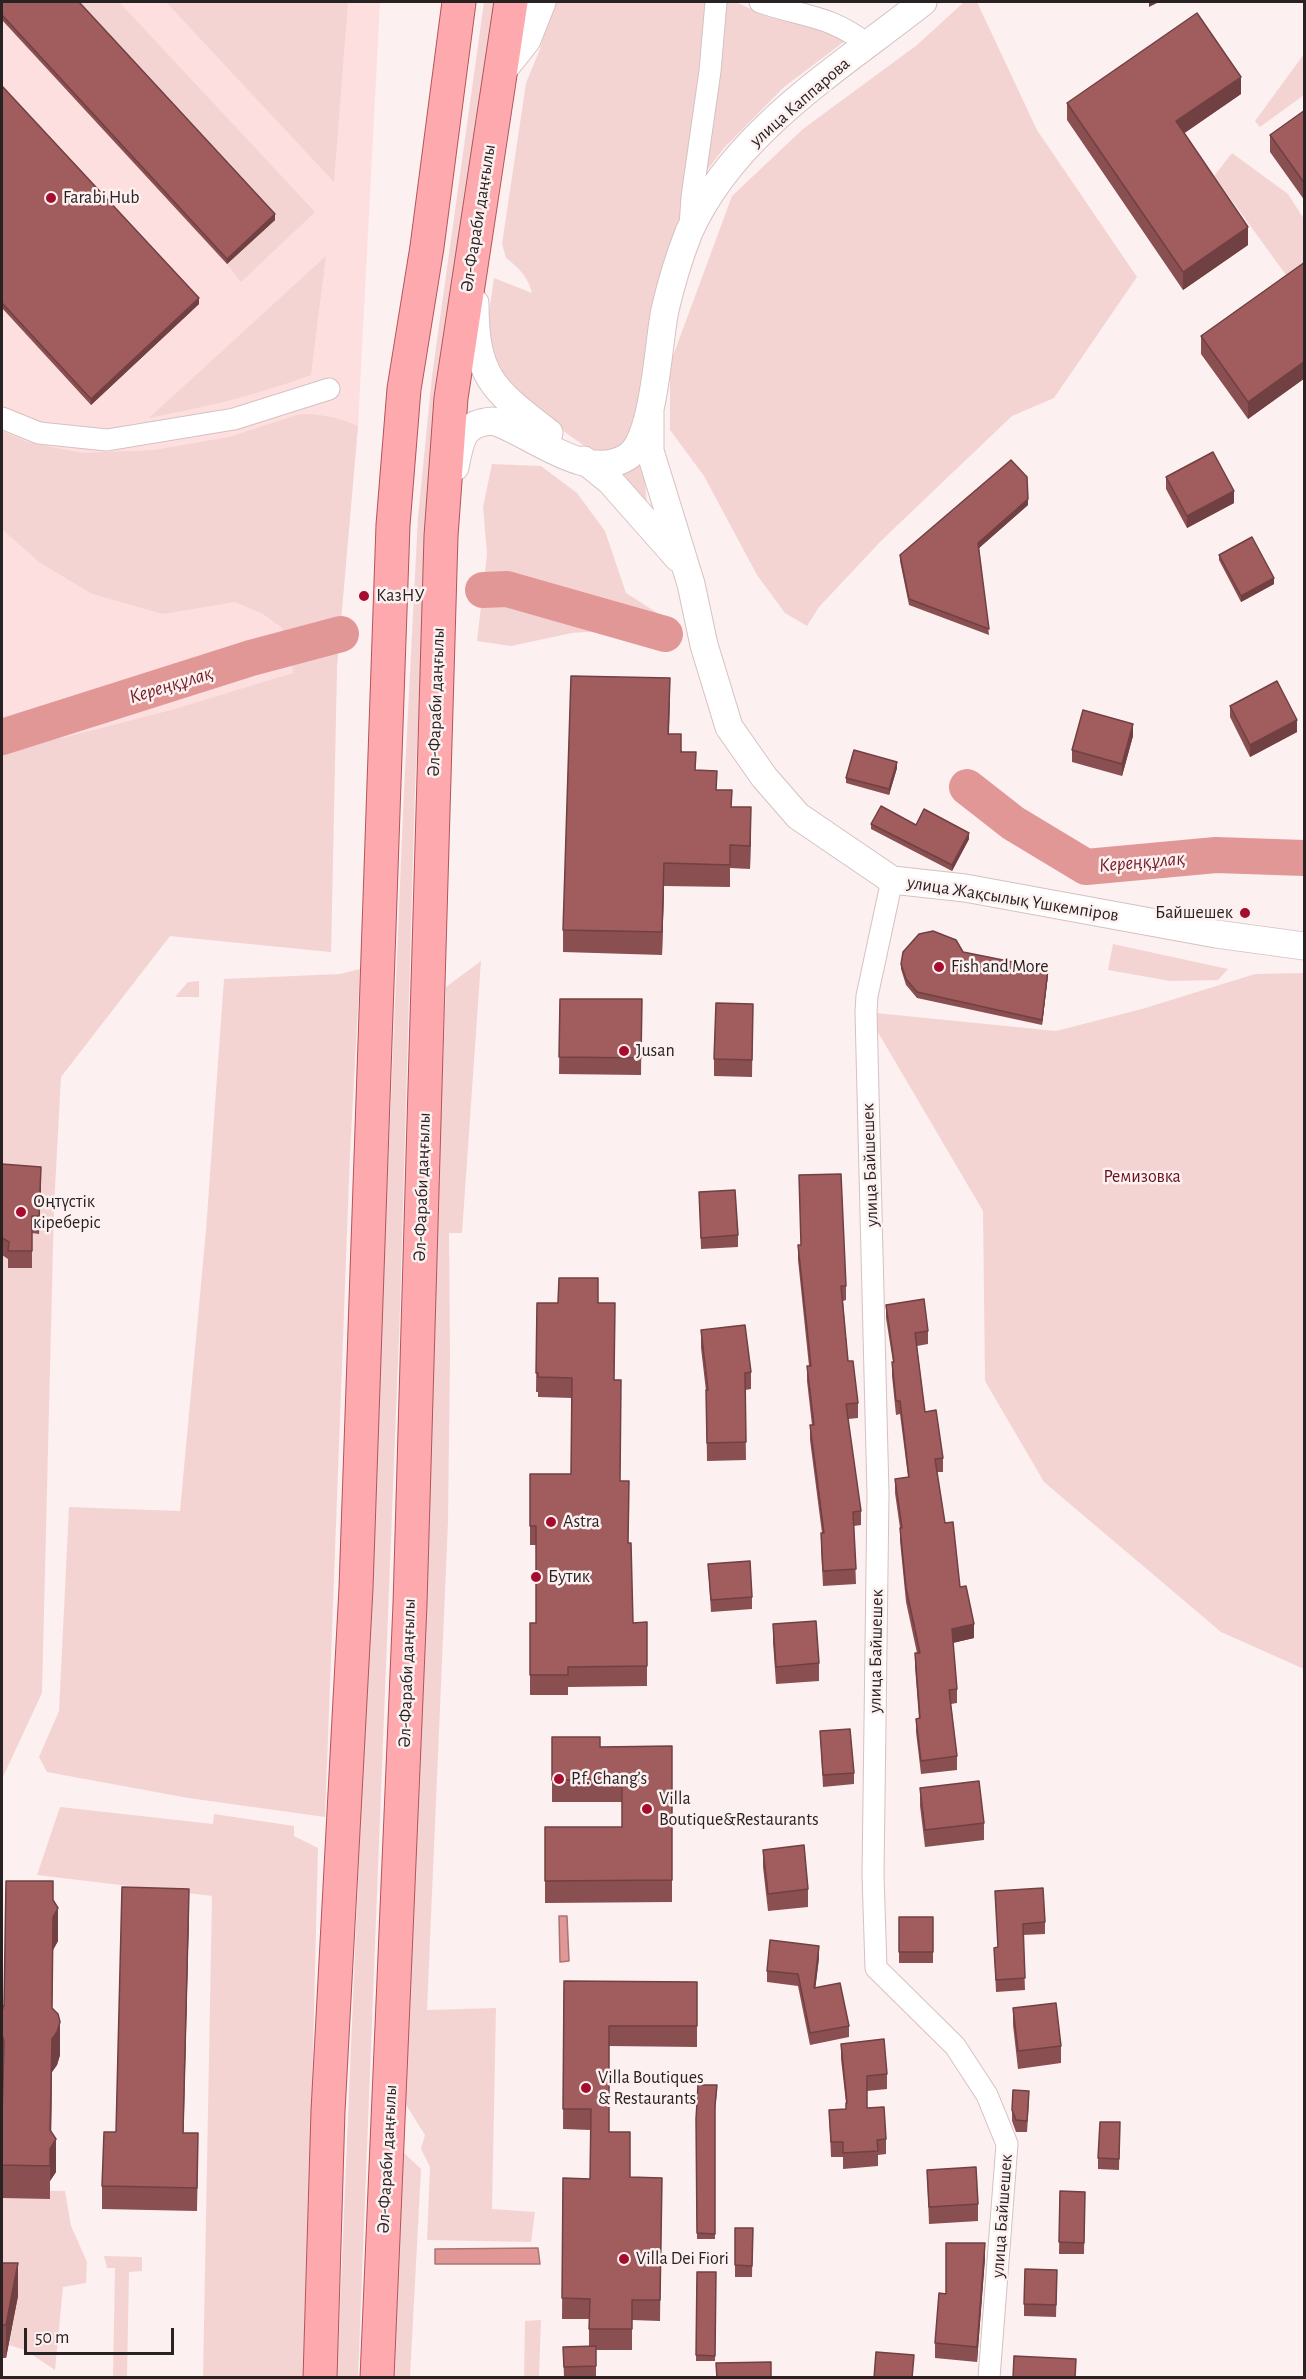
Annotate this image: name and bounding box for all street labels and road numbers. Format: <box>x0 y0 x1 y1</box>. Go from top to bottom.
street label: улица Каппарова <box>746 53 854 151</box>
street label: Әл-Фараби даңғылы <box>456 143 500 293</box>
street label: Әл-Фараби даңғылы <box>423 627 449 777</box>
street label: улица Жақсылық Үшкемпіров <box>906 872 1120 926</box>
street label: улица Байшешек <box>857 1103 883 1227</box>
street label: Әл-Фараби даңғылы <box>409 1112 435 1262</box>
street label: улица Байшешек <box>864 1589 888 1713</box>
street label: Әл-Фараби даңғылы <box>394 1598 420 1748</box>
street label: Әл-Фараби даңғылы <box>372 2084 402 2234</box>
street label: улица Байшешек <box>987 2153 1017 2279</box>

